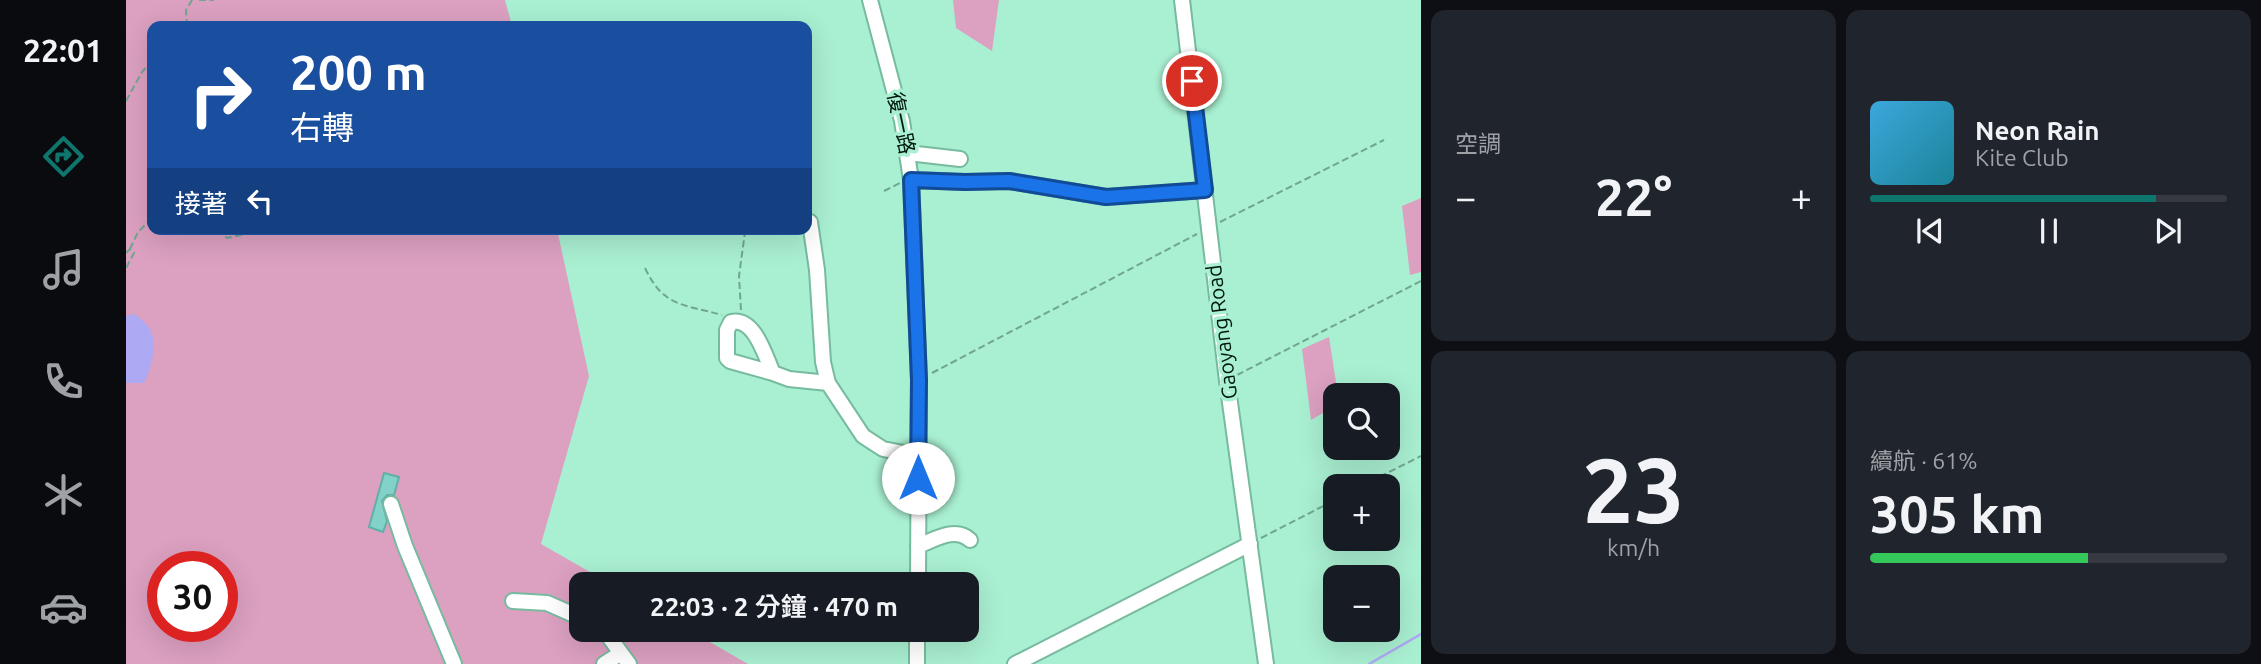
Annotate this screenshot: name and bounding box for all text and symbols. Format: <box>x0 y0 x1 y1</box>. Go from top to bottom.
text: 22:01 <box>23 32 103 68</box>
text: 200 m <box>290 44 427 99</box>
icon: right <box>175 49 266 140</box>
pin <box>1162 51 1222 111</box>
icon: arrive <box>1173 62 1211 100</box>
street label: 復一路 <box>884 89 920 156</box>
text: 右轉 <box>290 109 354 145</box>
text: Neon Rain <box>1975 116 2100 145</box>
text: 空調 <box>1455 131 1501 156</box>
icon: directions <box>39 132 88 181</box>
text: Kite Club <box>1975 145 2069 170</box>
text: 22° <box>1595 168 1672 226</box>
text: − <box>1455 176 1476 218</box>
text: + <box>1791 176 1812 218</box>
icon: left <box>241 182 279 220</box>
text: 接著 <box>175 189 227 218</box>
icon: previous <box>1911 212 1949 250</box>
icon: pause <box>2030 212 2068 250</box>
icon: next <box>2149 212 2187 250</box>
icon: music <box>39 245 88 294</box>
street label: Gaoyang Road <box>1201 264 1241 401</box>
icon: phone <box>39 357 88 406</box>
map controls <box>1323 383 1400 642</box>
button: search <box>1323 383 1400 460</box>
text: 23 <box>1582 438 1685 540</box>
position arrow <box>881 441 955 515</box>
text: 續航 · 61% <box>1870 448 1977 473</box>
icon: climate <box>39 470 88 519</box>
button: + <box>1323 474 1400 551</box>
text: 305 km <box>1870 485 2044 543</box>
text: km/h <box>1607 535 1660 560</box>
speed limit sign: 30 <box>147 551 238 642</box>
button: − <box>1323 565 1400 642</box>
icon: car <box>39 583 88 632</box>
text: 22:03 · 2 分鐘 · 470 m <box>650 592 898 621</box>

